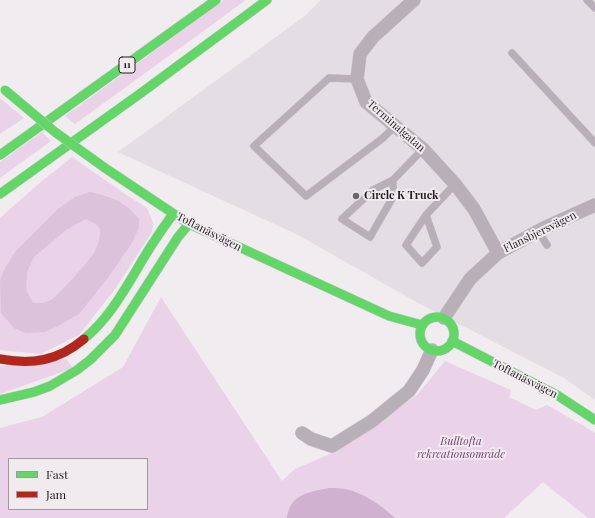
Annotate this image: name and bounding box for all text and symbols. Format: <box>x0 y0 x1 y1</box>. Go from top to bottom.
road number: 11 <box>119 57 135 73</box>
street label: Terminalgatan <box>364 97 428 155</box>
place label: Circle K Truck <box>364 189 439 203</box>
marker: Circle K Truck <box>351 191 361 201</box>
street label: Flansbjersvägen <box>501 209 579 255</box>
street label: Toftanäsvägen <box>174 210 244 254</box>
street label: Toftanäsvägen <box>490 357 560 401</box>
park label: Bulltofta rekreationsområde <box>417 435 505 461</box>
legend <box>8 458 148 510</box>
text: Fast <box>46 466 68 482</box>
text: Jam <box>46 486 66 502</box>

